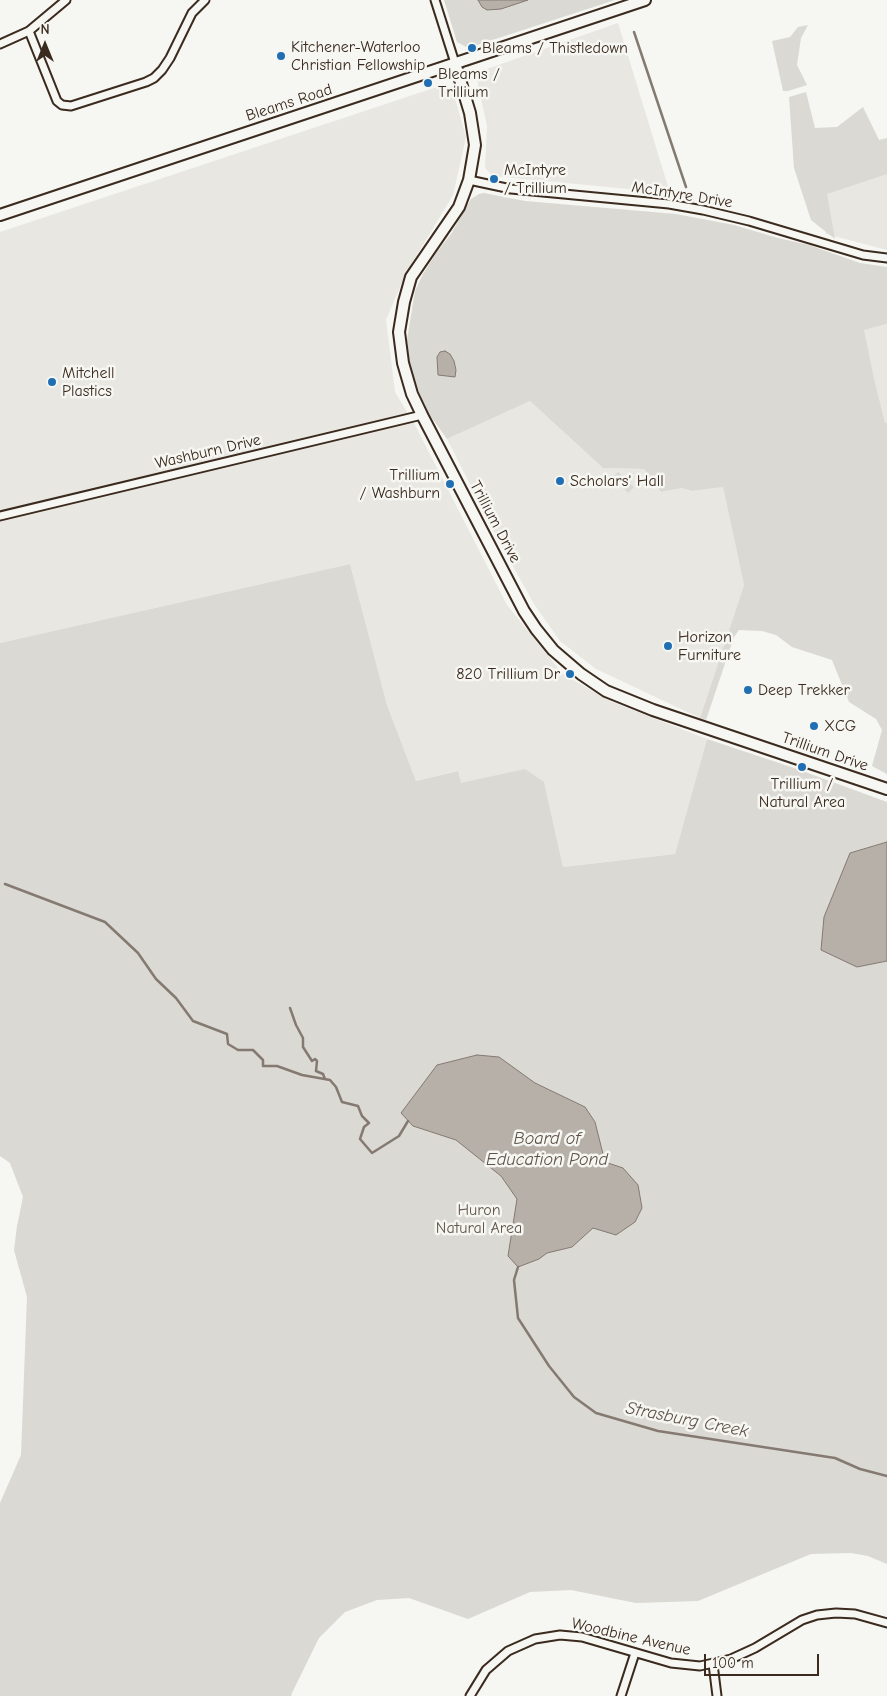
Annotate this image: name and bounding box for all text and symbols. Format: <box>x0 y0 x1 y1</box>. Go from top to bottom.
north arrow <box>20 20 70 70</box>
text: N <box>40 21 50 38</box>
place label: Kitchener-Waterloo Christian Fellowship <box>291 37 425 75</box>
place label: Bleams / Thistledown <box>482 38 628 58</box>
marker: Bleams / Thistledown <box>466 42 478 54</box>
marker: Kitchener-Waterloo Christian Fellowship <box>275 50 287 62</box>
place label: Bleams / Trillium <box>438 64 500 102</box>
marker: Bleams / Trillium <box>422 77 434 89</box>
street label: Bleams Road <box>243 80 335 126</box>
place label: McIntyre / Trillium <box>504 160 567 198</box>
marker: McIntyre / Trillium <box>488 173 500 185</box>
street label: McIntyre Drive <box>630 178 734 212</box>
place label: Mitchell Plastics <box>62 363 114 401</box>
marker: Mitchell Plastics <box>46 376 58 388</box>
street label: Washburn Drive <box>153 431 263 473</box>
place label: Trillium / Washburn <box>359 465 440 503</box>
place label: Scholars' Hall <box>570 471 664 491</box>
marker: Scholars' Hall <box>554 475 566 487</box>
marker: Trillium / Washburn <box>444 478 456 490</box>
street label: Trillium Drive <box>465 478 525 566</box>
place label: Horizon Furniture <box>678 627 741 665</box>
marker: Horizon Furniture <box>662 640 674 652</box>
place label: 820 Trillium Dr <box>456 664 560 684</box>
marker: 820 Trillium Dr <box>564 668 576 680</box>
place label: Deep Trekker <box>758 680 850 700</box>
marker: Deep Trekker <box>742 684 754 696</box>
place label: XCG <box>824 716 856 736</box>
marker: XCG <box>808 720 820 732</box>
street label: Trillium Drive <box>779 728 871 776</box>
marker: Trillium / Natural Area <box>796 761 808 773</box>
place label: Trillium / Natural Area <box>759 774 845 812</box>
water label: Board of Education Pond <box>486 1128 608 1170</box>
park label: Huron Natural Area <box>436 1200 522 1238</box>
water label: Strasburg Creek <box>624 1398 750 1442</box>
street label: Woodbine Avenue <box>570 1614 692 1660</box>
scale bar <box>707 1644 822 1676</box>
text: 100 m <box>712 1654 754 1672</box>

